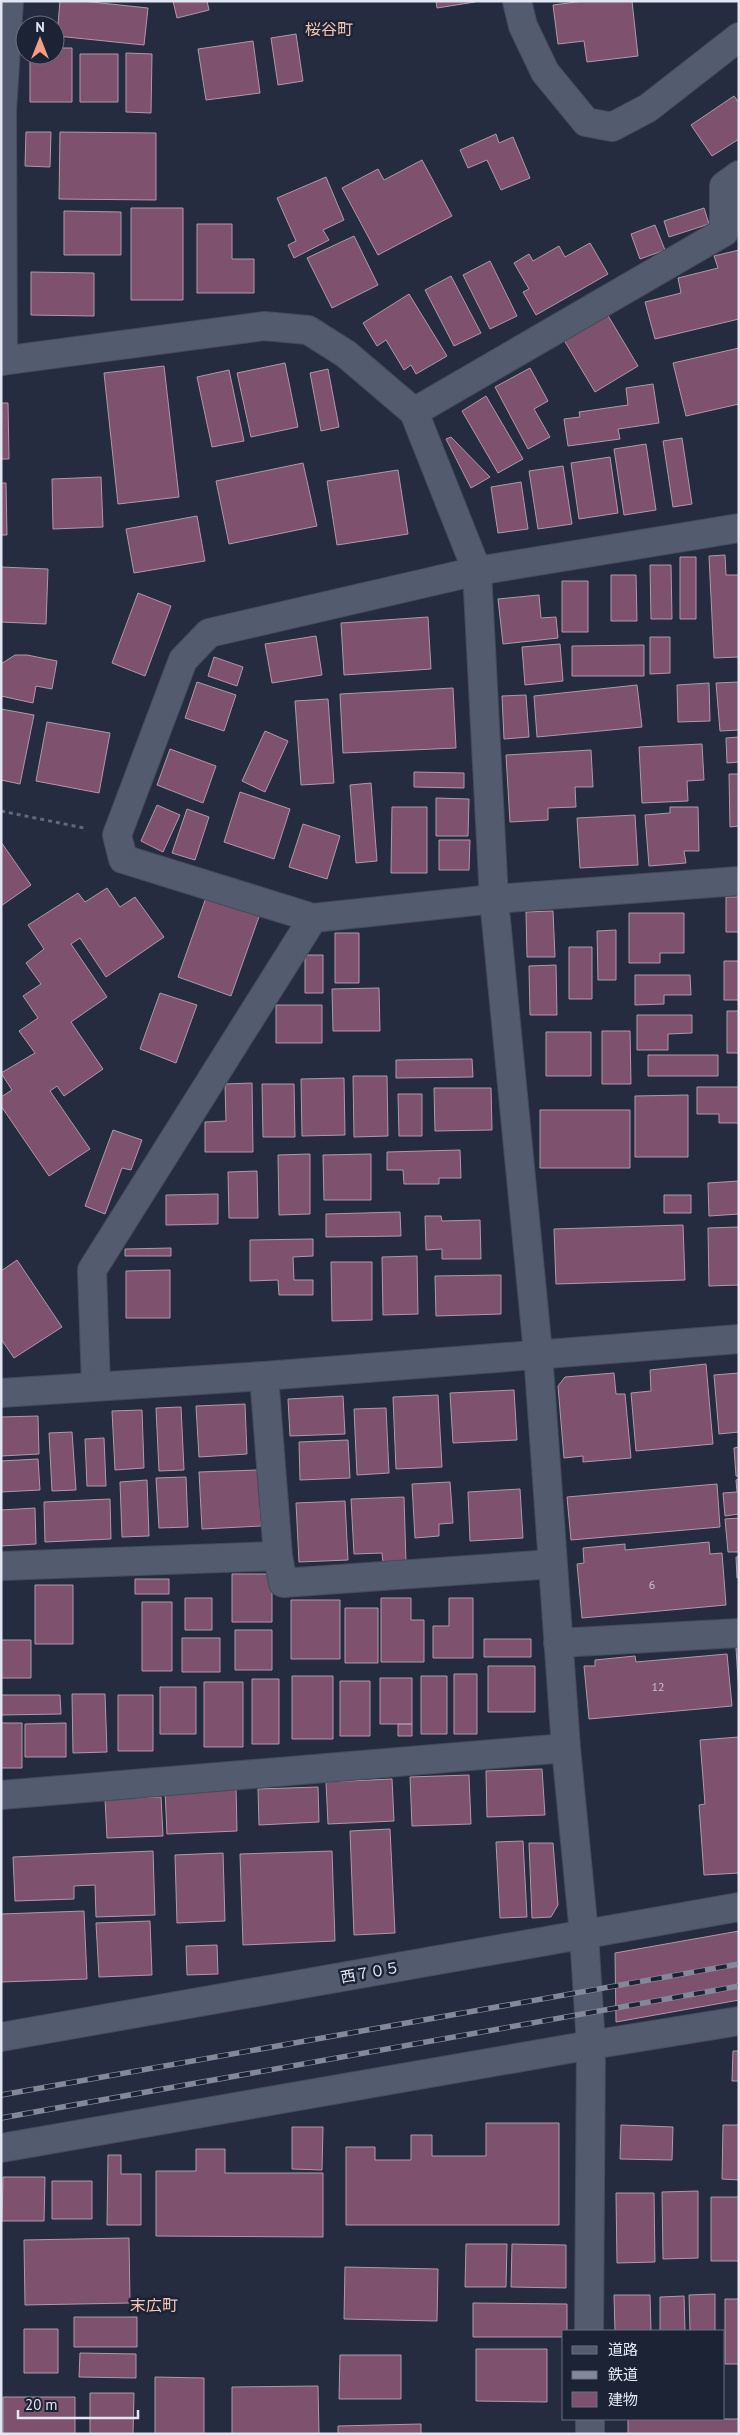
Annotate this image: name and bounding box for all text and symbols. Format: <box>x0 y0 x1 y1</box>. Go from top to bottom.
north arrow <box>15 15 65 65</box>
text: N <box>35 18 45 36</box>
district label: 桜谷町 <box>305 19 353 39</box>
house number: 6 <box>649 1577 655 1592</box>
house number: 12 <box>651 1679 665 1694</box>
street label: 西７０５ <box>339 1957 401 1987</box>
district label: 末広町 <box>130 2295 178 2315</box>
legend <box>562 2330 725 2420</box>
text: 道路 <box>608 2340 638 2359</box>
text: 鉄道 <box>608 2365 638 2384</box>
scale bar <box>18 2388 138 2420</box>
text: 建物 <box>608 2390 638 2409</box>
text: 20 m <box>25 2395 58 2414</box>

